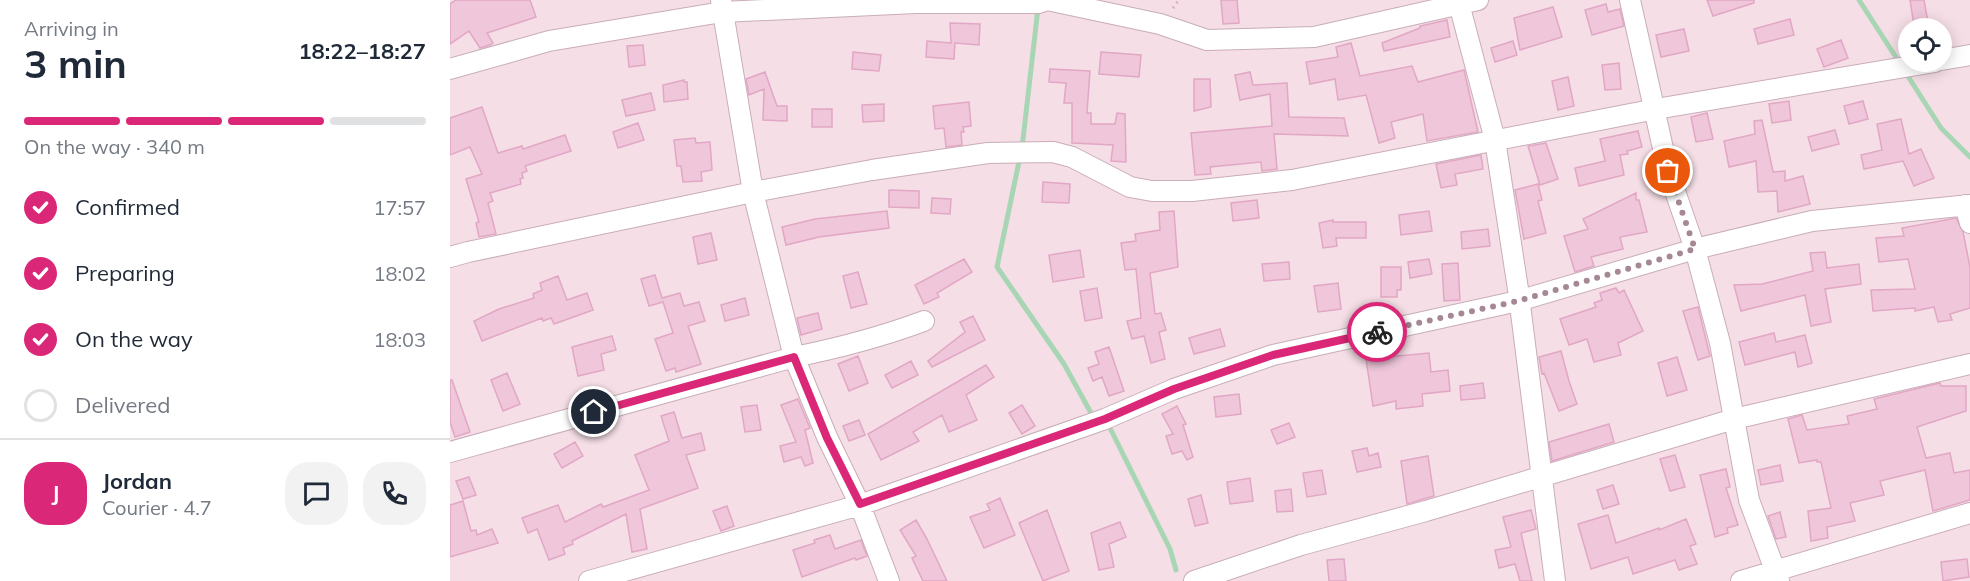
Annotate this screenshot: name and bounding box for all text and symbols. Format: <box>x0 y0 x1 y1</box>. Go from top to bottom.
text: Arriving in <box>24 16 119 41</box>
map controls <box>1898 18 1952 72</box>
button: locate <box>1898 18 1952 72</box>
text: 18:22–18:27 <box>298 37 426 65</box>
text: 3 min <box>24 39 127 88</box>
text: On the way · 340 m <box>24 134 205 159</box>
pin <box>1642 145 1693 196</box>
icon: bag <box>1651 154 1684 187</box>
icon: check <box>24 191 57 224</box>
text: Confirmed <box>75 193 180 221</box>
text: 17:57 <box>373 195 426 220</box>
icon: check <box>24 257 57 290</box>
text: Preparing <box>75 259 175 287</box>
text: 18:02 <box>373 261 426 286</box>
courier <box>1347 302 1407 362</box>
icon: bike <box>1361 316 1394 349</box>
icon: check <box>24 323 57 356</box>
text: On the way <box>75 325 193 353</box>
text: 18:03 <box>373 327 426 352</box>
pin <box>568 386 619 437</box>
text: Delivered <box>75 391 170 419</box>
icon: home <box>577 395 610 428</box>
button: chat <box>285 462 348 525</box>
button: phone <box>363 462 426 525</box>
text: Jordan <box>102 467 172 495</box>
text: J <box>52 479 59 507</box>
text: Courier · 4.7 <box>102 495 212 520</box>

